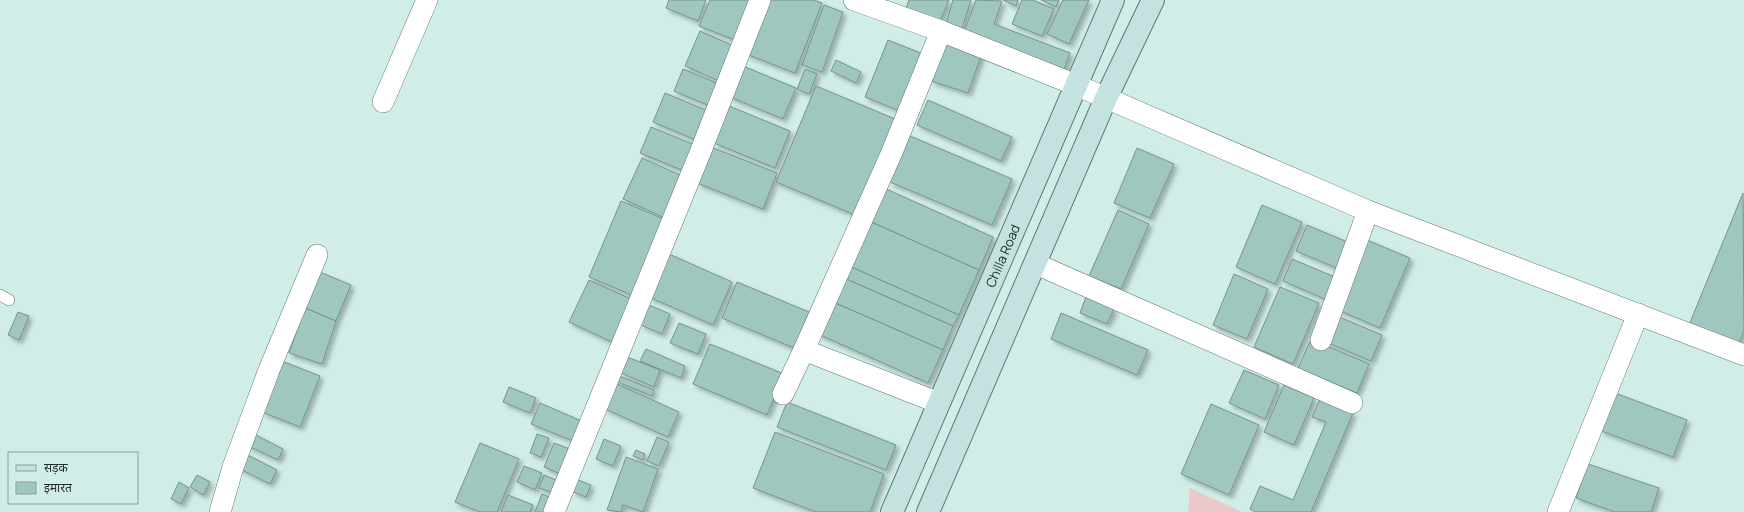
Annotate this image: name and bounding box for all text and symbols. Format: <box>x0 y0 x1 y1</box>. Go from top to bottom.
street label: Chilla Road <box>981 222 1024 290</box>
legend <box>8 452 138 504</box>
text: सड़क <box>44 459 69 476</box>
text: इमारत <box>44 479 73 496</box>

